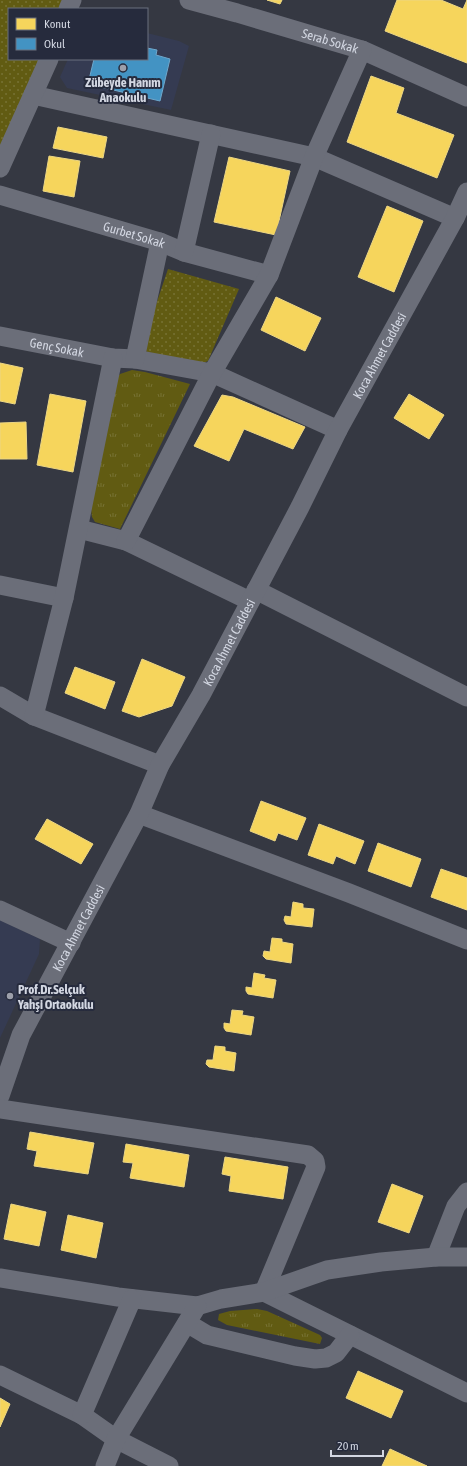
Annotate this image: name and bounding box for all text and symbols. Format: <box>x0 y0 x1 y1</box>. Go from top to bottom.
legend <box>8 8 148 60</box>
text: Konut <box>44 17 71 31</box>
street label: Serab Sokak <box>300 26 360 57</box>
text: Okul <box>44 37 66 51</box>
marker: Zübeyde Hanım Anaokulu <box>118 63 128 73</box>
place label: Zübeyde Hanım Anaokulu <box>85 75 161 105</box>
street label: Gurbet Sokak <box>101 219 168 251</box>
street label: Koca Ahmet Caddesi <box>350 310 409 401</box>
street label: Genç Sokak <box>29 335 85 360</box>
street label: Koca Ahmet Caddesi <box>200 597 258 689</box>
street label: Koca Ahmet Caddesi <box>49 882 108 974</box>
place label: Prof.Dr.Selçuk Yahşi Ortaokulu <box>17 982 94 1012</box>
marker: Prof.Dr.Selçuk Yahşi Ortaokulu <box>5 991 15 1001</box>
scale bar <box>331 1432 383 1458</box>
text: 20 m <box>337 1439 359 1453</box>

